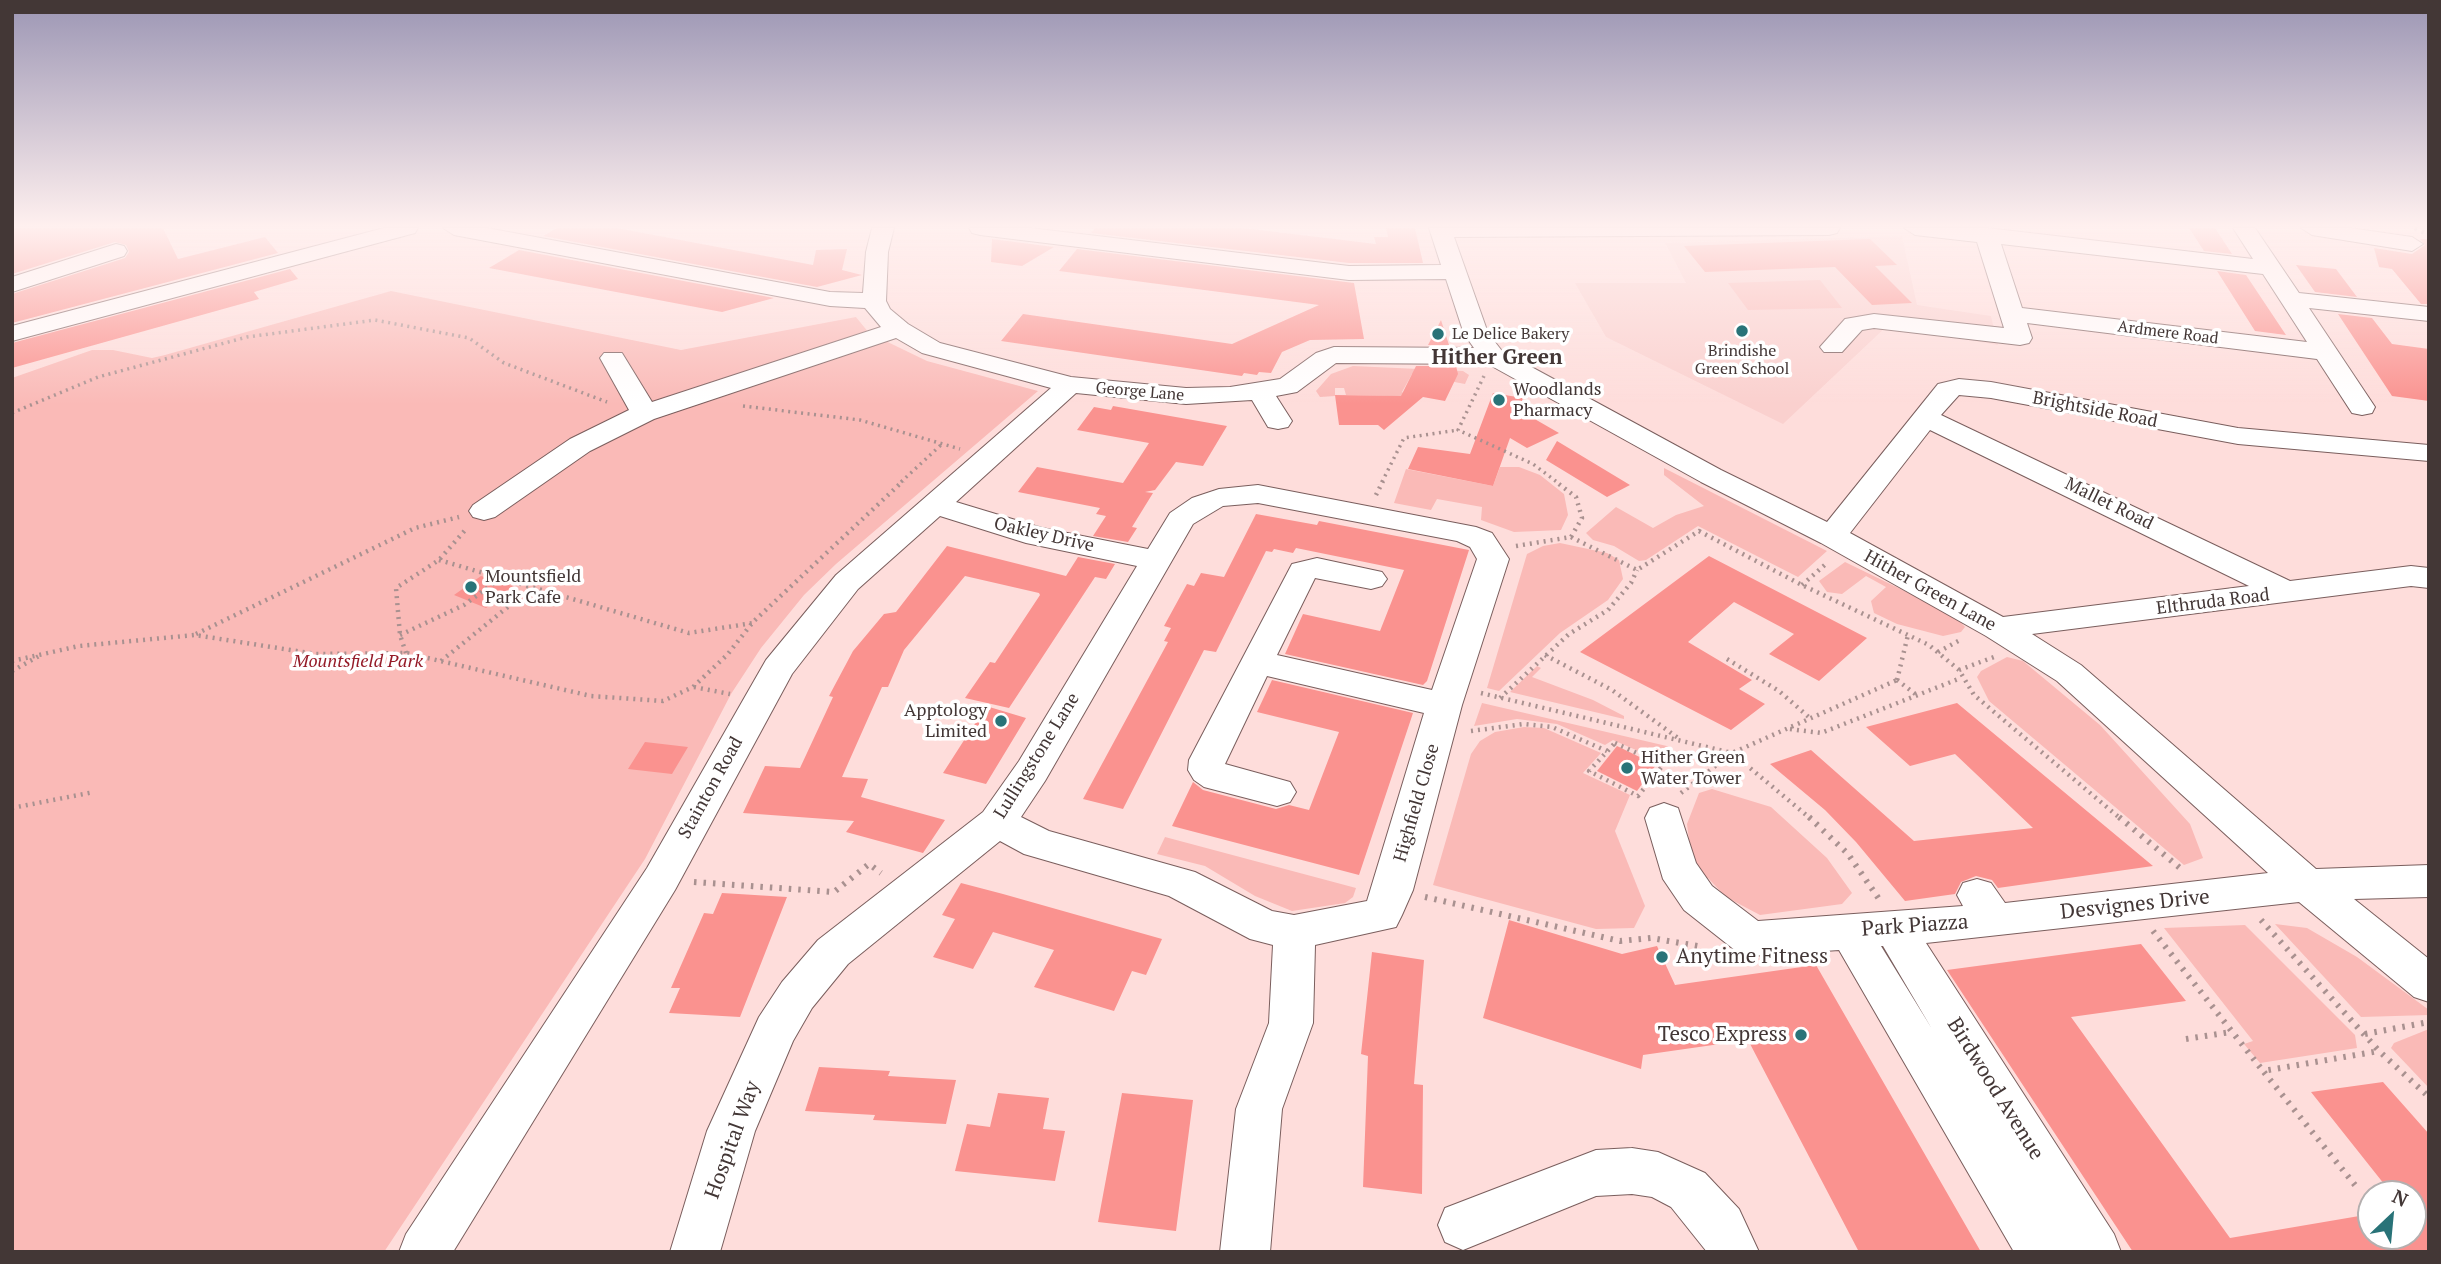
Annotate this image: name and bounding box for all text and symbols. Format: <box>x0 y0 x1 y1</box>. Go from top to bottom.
street label: Ardmere Road <box>2116 317 2220 349</box>
marker: Brindishe Green School <box>1734 323 1750 339</box>
place label: Le Delice Bakery <box>1452 324 1569 344</box>
marker: Le Delice Bakery <box>1430 326 1446 342</box>
place label: Brindishe Green School <box>1695 341 1789 379</box>
district label: Hither Green <box>1432 345 1562 371</box>
street label: George Lane <box>1095 379 1185 405</box>
place label: Woodlands Pharmacy <box>1513 379 1602 422</box>
street label: Brightside Road <box>2031 387 2159 433</box>
marker: Woodlands Pharmacy <box>1491 392 1507 408</box>
street label: Mallet Road <box>2061 473 2157 535</box>
street label: Oakley Drive <box>992 513 1096 557</box>
street label: Hither Green Lane <box>1860 546 2000 636</box>
place label: Mountsfield Park Cafe <box>485 566 581 608</box>
marker: Mountsfield Park Cafe <box>463 579 479 595</box>
street label: Elthruda Road <box>2155 584 2271 620</box>
park label: Mountsfield Park <box>293 651 423 673</box>
street label: Lullingstone Lane <box>990 689 1084 823</box>
place label: Apptology Limited <box>904 700 987 742</box>
marker: Apptology Limited <box>993 713 1009 729</box>
street label: Stainton Road <box>674 733 748 843</box>
street label: Highfield Close <box>1390 741 1444 865</box>
place label: Hither Green Water Tower <box>1641 747 1745 790</box>
marker: Hither Green Water Tower <box>1619 760 1635 776</box>
street label: Desvignes Drive <box>2059 885 2211 925</box>
street label: Park Piazza <box>1861 910 1969 942</box>
place label: Anytime Fitness <box>1676 944 1828 970</box>
marker: Anytime Fitness <box>1654 949 1670 965</box>
street label: Birdwood Avenue <box>1941 1013 2049 1165</box>
place label: Tesco Express <box>1658 1022 1787 1048</box>
marker: Tesco Express <box>1793 1027 1809 1043</box>
street label: Hospital Way <box>700 1078 766 1202</box>
north arrow <box>2357 1180 2427 1250</box>
text: N <box>2389 1183 2413 1212</box>

